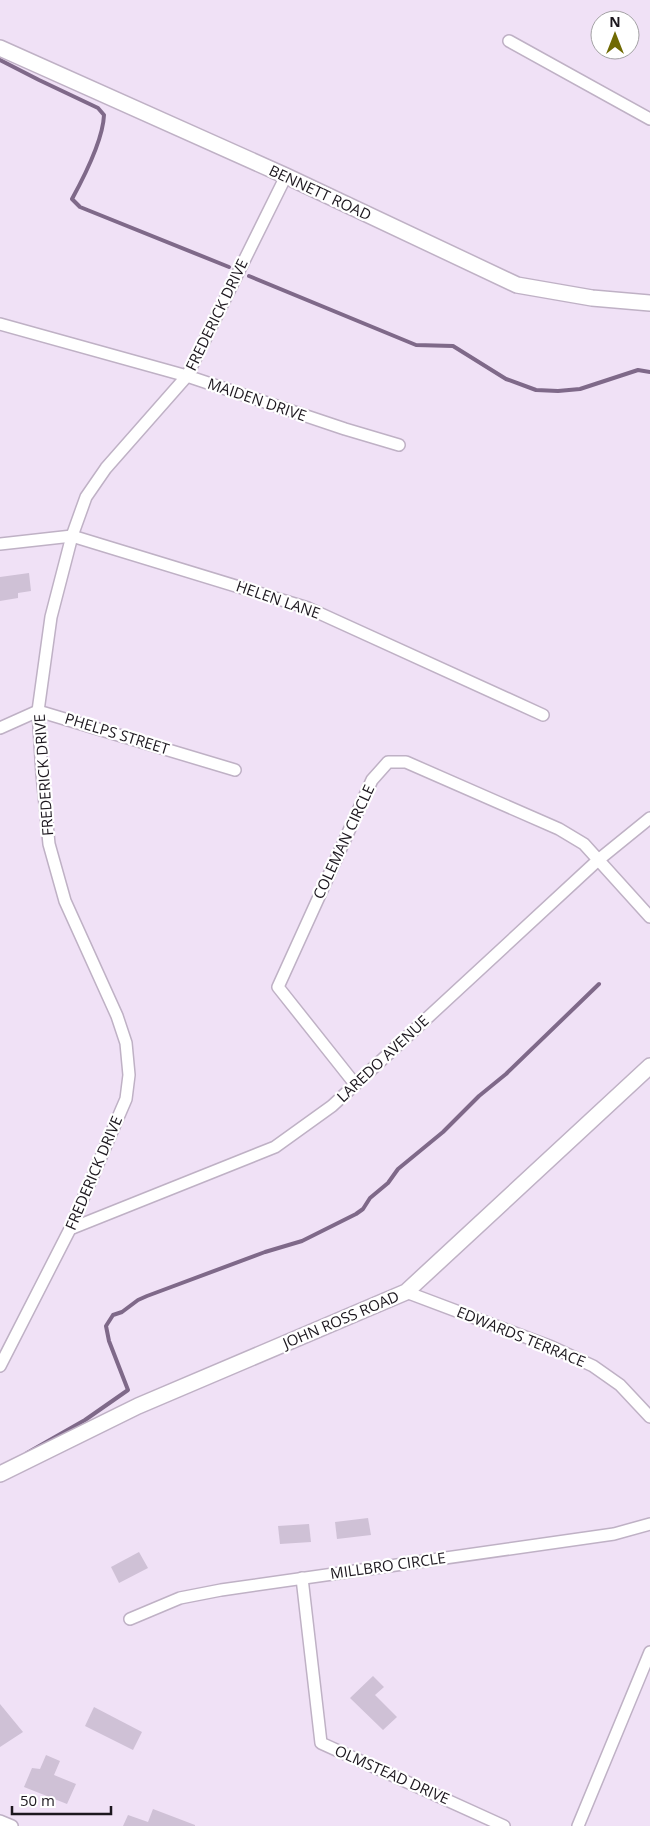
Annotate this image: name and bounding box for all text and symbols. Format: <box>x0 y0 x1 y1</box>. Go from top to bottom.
north arrow <box>590 10 640 60</box>
text: N <box>609 12 621 31</box>
street label: BENNETT ROAD <box>266 160 375 225</box>
street label: FREDERICK DRIVE <box>180 255 252 374</box>
street label: MAIDEN DRIVE <box>205 373 309 425</box>
street label: HELEN LANE <box>234 575 323 623</box>
street label: PHELPS STREET <box>63 708 173 759</box>
street label: FREDERICK DRIVE <box>29 713 57 837</box>
street label: COLEMAN CIRCLE <box>308 781 378 902</box>
street label: LAREDO AVENUE <box>332 1010 433 1106</box>
street label: FREDERICK DRIVE <box>60 1112 126 1233</box>
street label: JOHN ROSS ROAD <box>278 1286 402 1353</box>
street label: EDWARDS TERRACE <box>454 1301 589 1371</box>
street label: MILLBRO CIRCLE <box>329 1547 447 1583</box>
street label: OLMSTEAD DRIVE <box>332 1740 453 1808</box>
scale bar <box>12 1784 111 1816</box>
text: 50 m <box>20 1790 55 1810</box>

